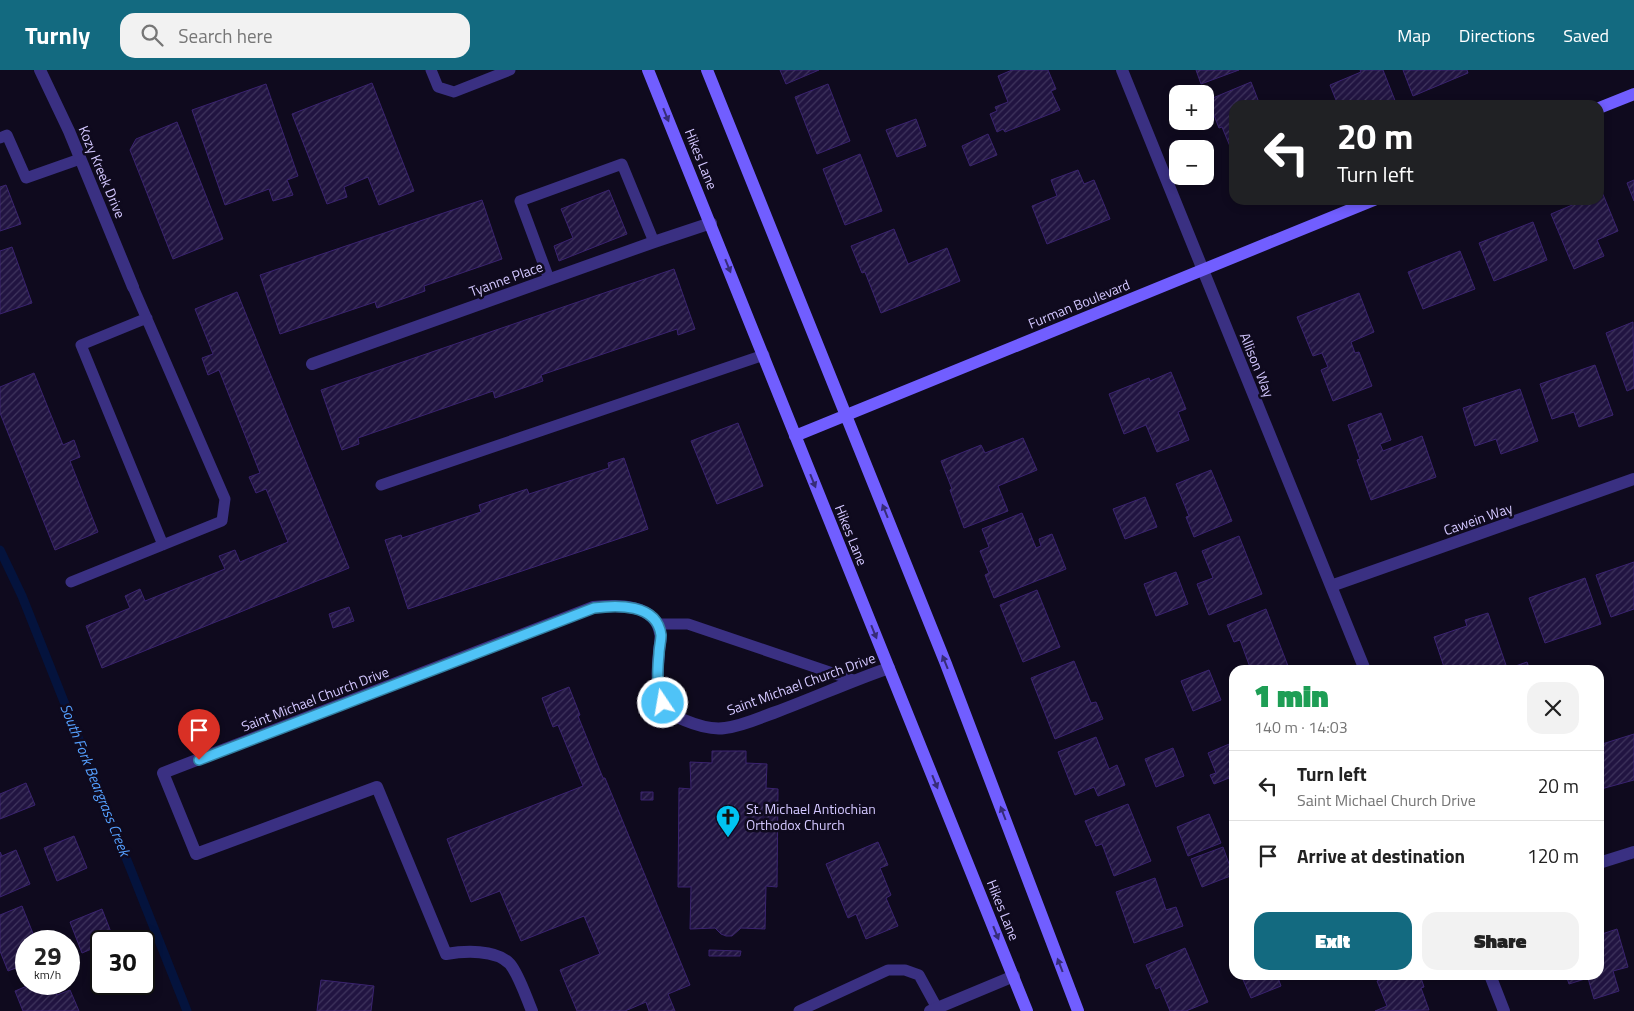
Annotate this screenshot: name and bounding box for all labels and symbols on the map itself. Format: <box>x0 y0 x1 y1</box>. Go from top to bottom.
one-way arrow <box>663 108 671 122</box>
street label: Kozy Kreek Drive <box>74 122 131 221</box>
street label: Hikes Lane <box>680 125 723 192</box>
street label: Tyanne Place <box>466 256 546 302</box>
one-way arrow <box>725 258 732 273</box>
street label: Furman Boulevard <box>1025 274 1133 334</box>
street label: Allison Way <box>1235 329 1280 401</box>
one-way arrow <box>810 474 818 488</box>
street label: Cawein Way <box>1440 497 1515 540</box>
street label: Hikes Lane <box>830 501 873 568</box>
one-way arrow <box>880 504 888 518</box>
one-way arrow <box>871 625 879 639</box>
street label: Saint Michael Church Drive <box>724 647 878 720</box>
one-way arrow <box>941 654 948 669</box>
street label: Saint Michael Church Drive <box>238 661 392 736</box>
position arrow <box>636 676 688 728</box>
water label: South Fork Beargrass Creek <box>54 700 137 862</box>
pin <box>178 709 220 760</box>
one-way arrow <box>932 775 940 789</box>
place label: St. Michael Antiochian Orthodox Church <box>746 798 876 835</box>
church icon: St. Michael Antiochian Orthodox Church <box>715 804 741 838</box>
one-way arrow <box>999 806 1006 821</box>
street label: Hikes Lane <box>982 876 1025 943</box>
one-way arrow <box>993 926 1001 940</box>
speed limit sign: 30 <box>90 930 155 995</box>
one-way arrow <box>1056 958 1063 973</box>

